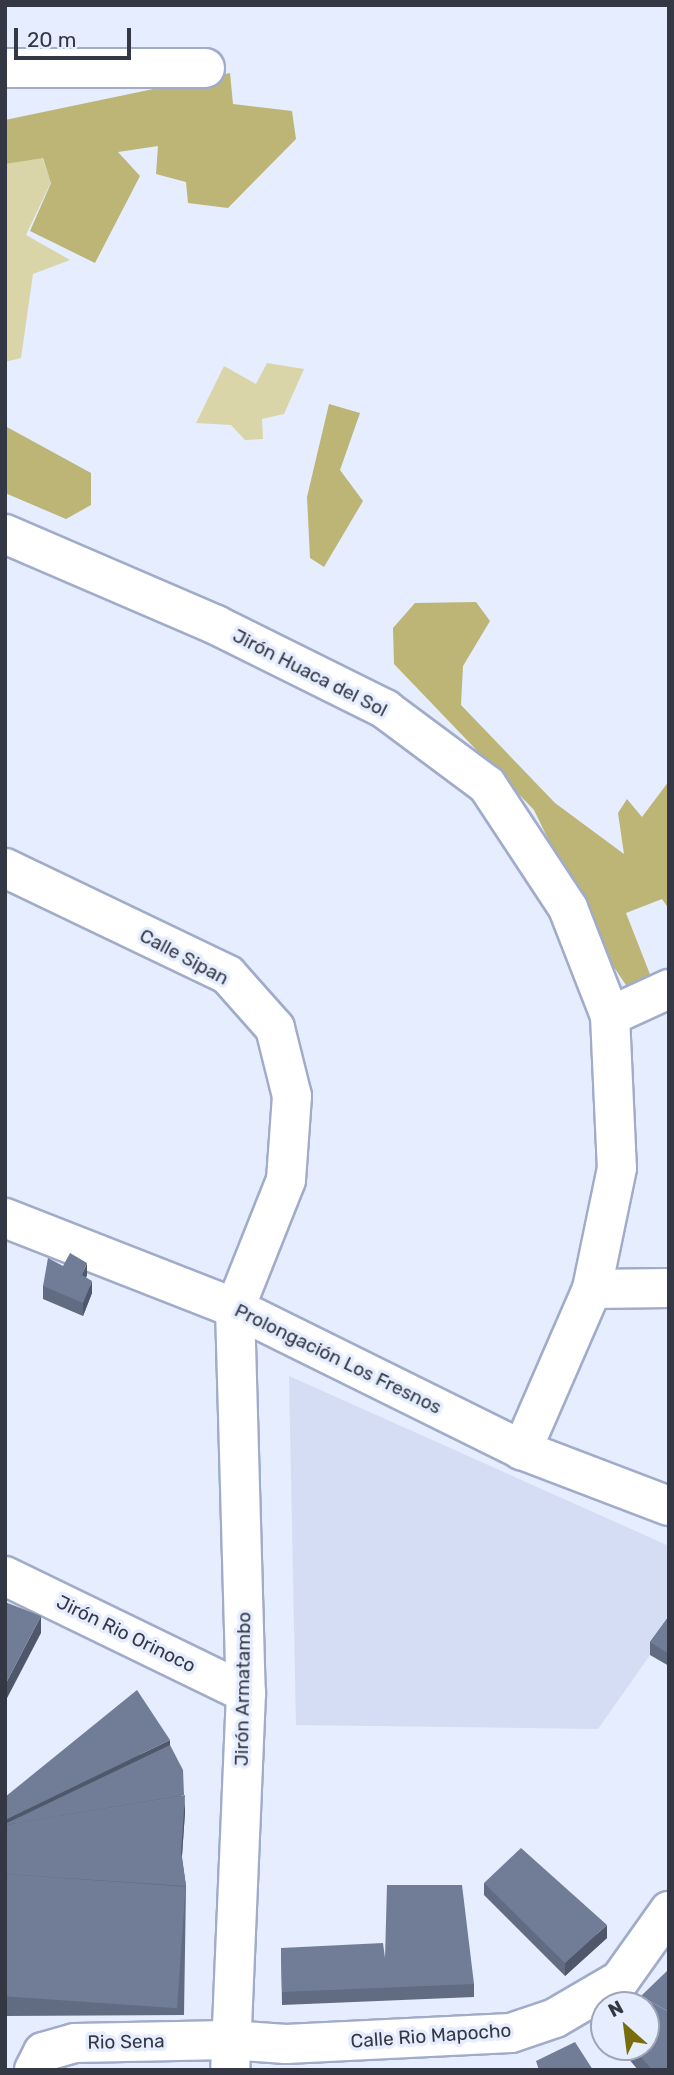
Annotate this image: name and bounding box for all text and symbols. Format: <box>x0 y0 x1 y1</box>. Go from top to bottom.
scale bar <box>18 14 135 58</box>
text: 20 m <box>27 27 76 52</box>
street label: Jirón Huaca del Sol <box>229 624 391 722</box>
street label: Calle Sipan <box>136 924 232 990</box>
street label: Prolongación Los Fresnos <box>231 1299 445 1419</box>
street label: Jirón Rio Orinoco <box>53 1590 199 1678</box>
street label: Jirón Armatambo <box>230 1611 256 1767</box>
north arrow <box>590 1991 660 2061</box>
text: N <box>604 1995 627 2022</box>
street label: Calle Rio Mapocho <box>350 2019 512 2053</box>
street label: Rio Sena <box>87 2030 165 2054</box>

